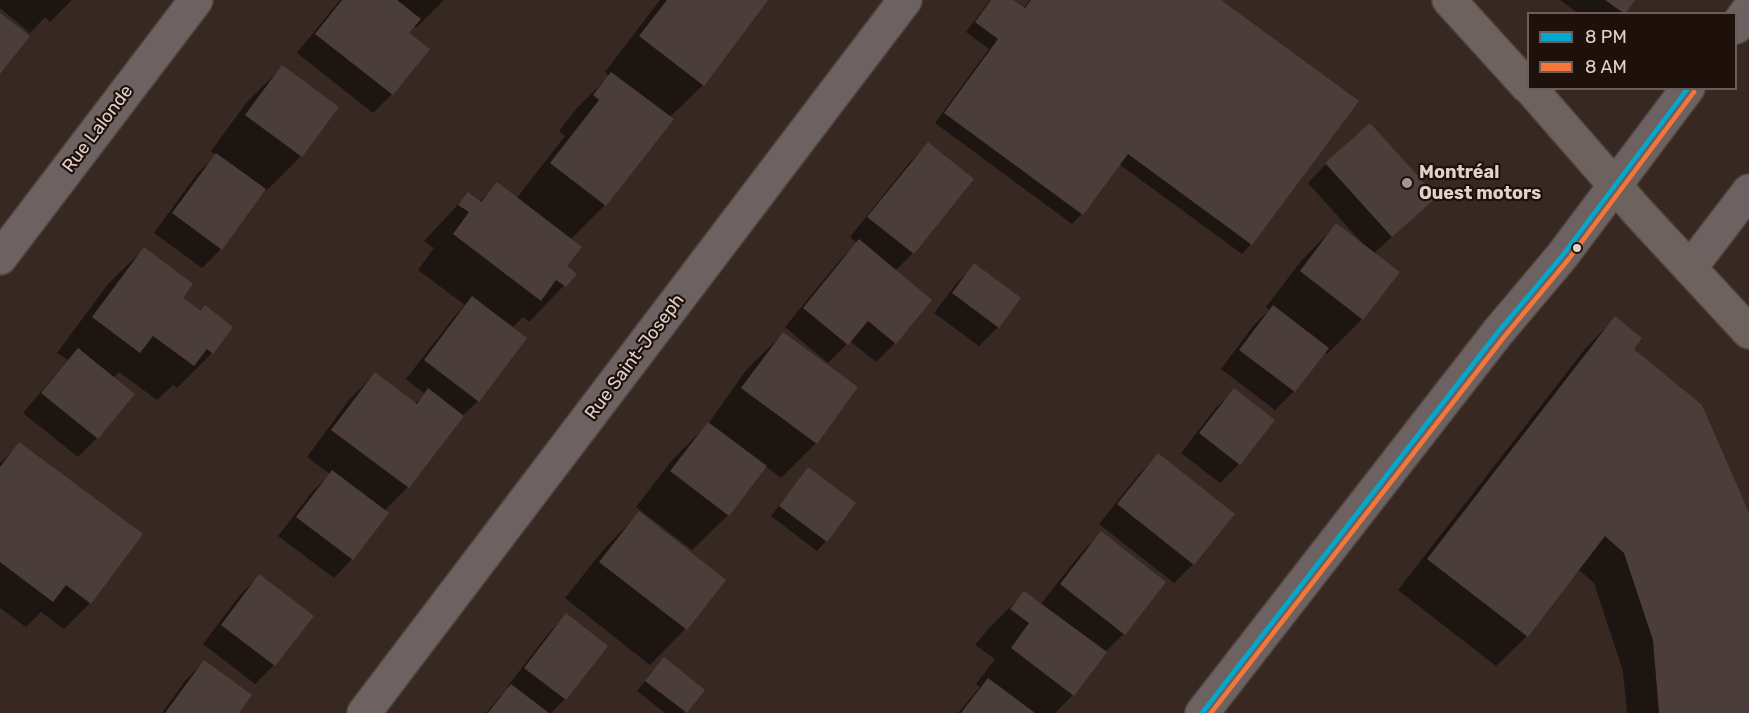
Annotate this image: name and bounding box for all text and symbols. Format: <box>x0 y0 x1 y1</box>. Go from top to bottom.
legend <box>1527 12 1737 90</box>
text: 8 PM <box>1585 26 1627 48</box>
text: 8 AM <box>1585 56 1627 78</box>
street label: Rue Lalonde <box>58 81 138 177</box>
place label: Montréal Ouest motors <box>1419 162 1541 204</box>
marker: Montréal Ouest motors <box>1400 176 1414 190</box>
unlabelled marker <box>1571 242 1583 254</box>
street label: Rue Saint-Joseph <box>581 290 689 424</box>

